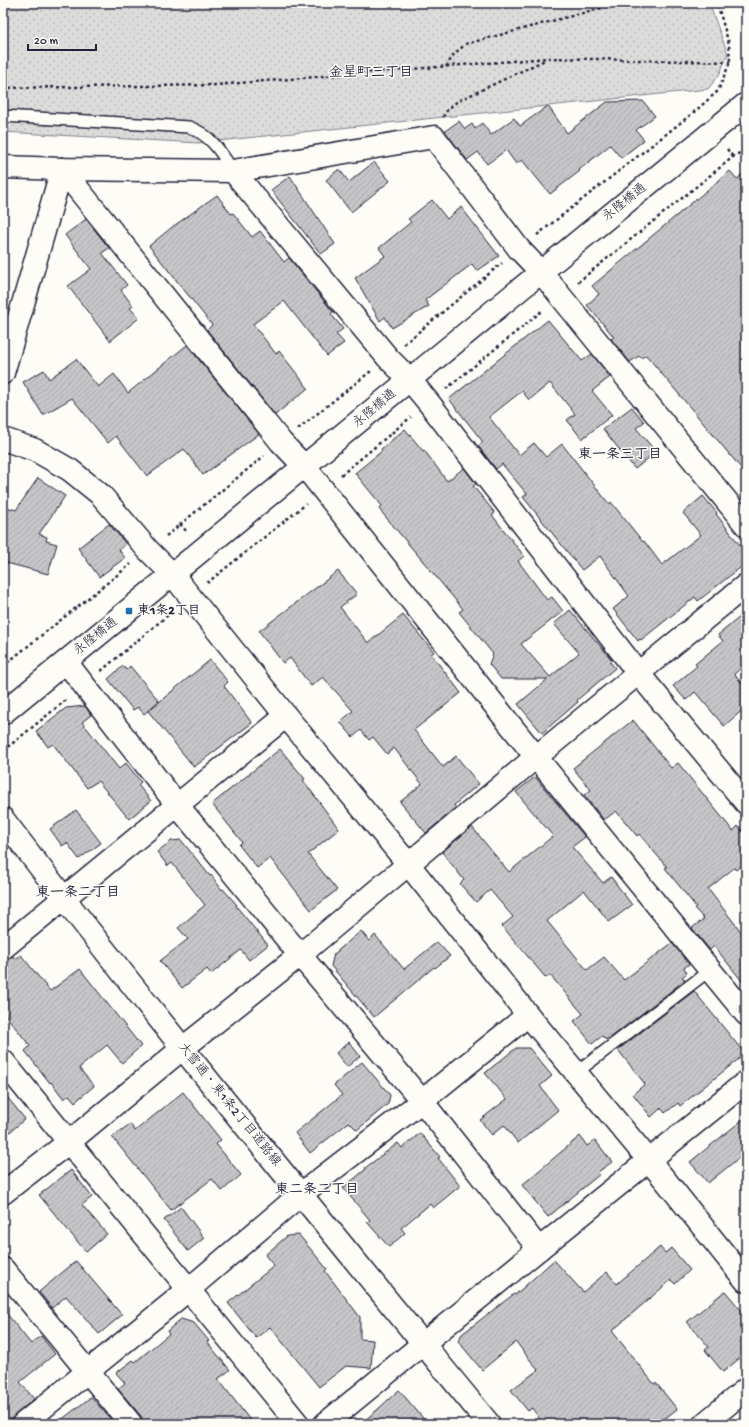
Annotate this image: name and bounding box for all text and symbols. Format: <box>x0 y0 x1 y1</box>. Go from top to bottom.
scale bar <box>28 26 96 52</box>
text: 20 m <box>34 35 59 49</box>
district label: 金星町三丁目 <box>329 64 413 82</box>
street label: 永隆橋通 <box>599 180 650 225</box>
street label: 永隆橋通 <box>350 386 400 431</box>
district label: 東一条三丁目 <box>578 447 662 464</box>
place label: 東1条2丁目 <box>137 603 201 619</box>
marker: 東1条2丁目 <box>124 606 134 616</box>
street label: 永隆橋通 <box>70 614 121 659</box>
district label: 東一条二丁目 <box>36 885 120 902</box>
street label: 大雪通・東1条2丁目道路線 <box>175 1040 285 1171</box>
district label: 東二条二丁目 <box>275 1182 359 1199</box>

